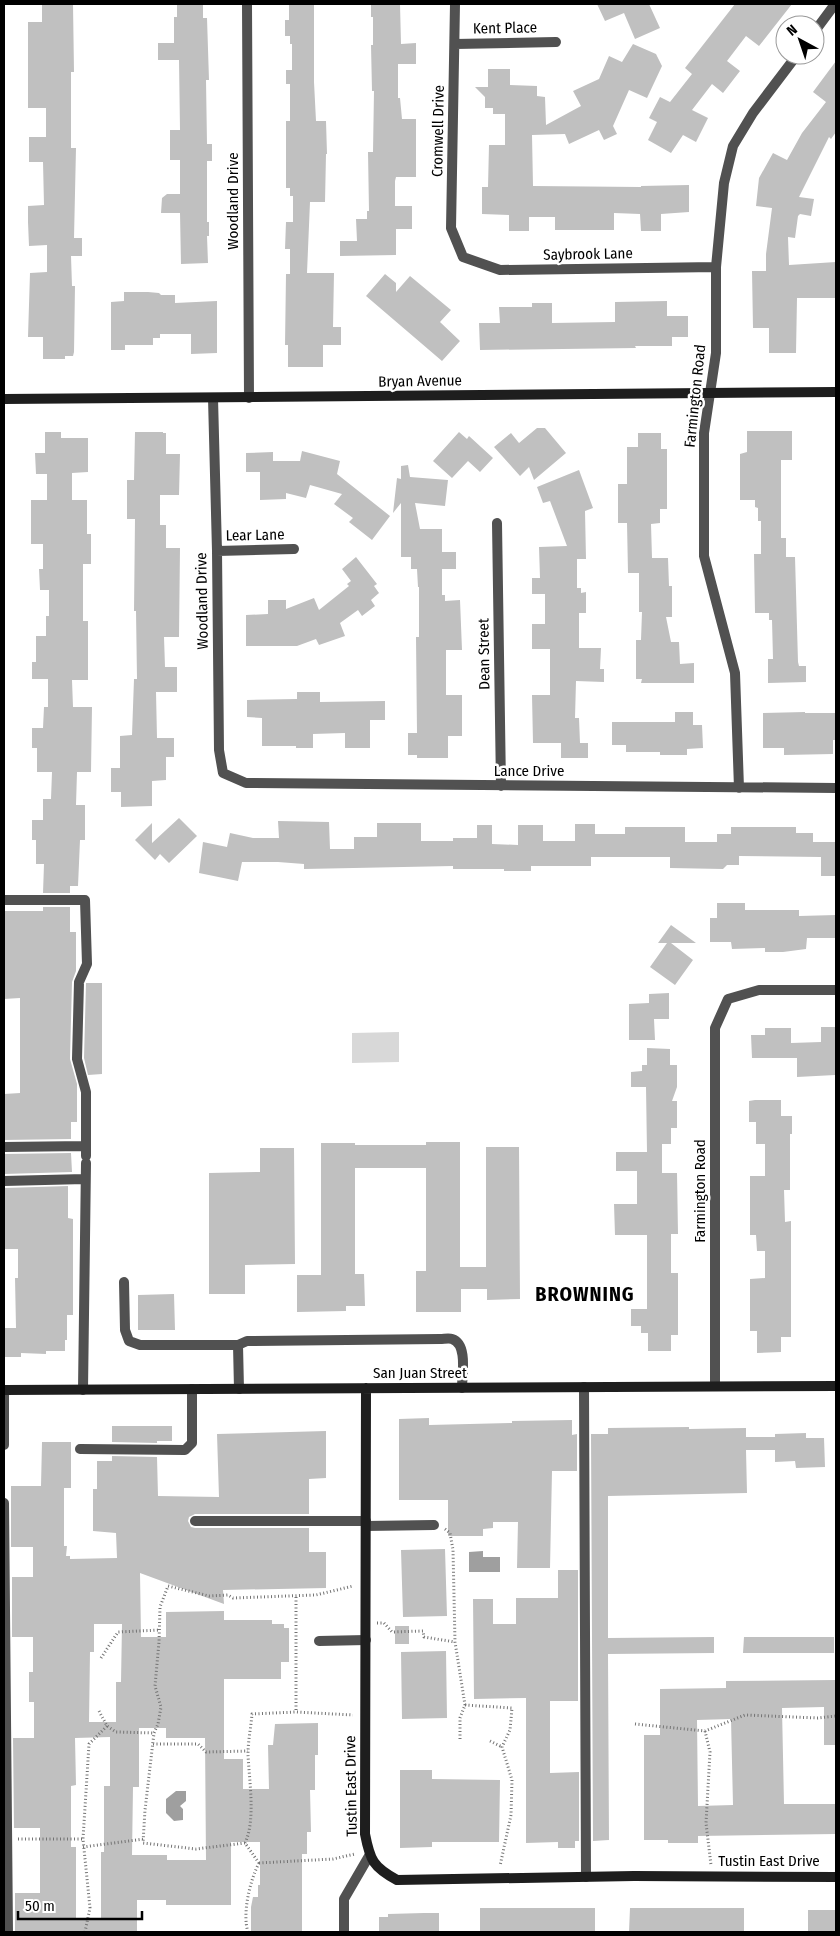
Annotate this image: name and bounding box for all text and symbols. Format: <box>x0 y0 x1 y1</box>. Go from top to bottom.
north arrow <box>775 15 825 65</box>
street label: Kent Place <box>473 18 537 38</box>
text: N <box>783 21 801 40</box>
street label: Cromwell Drive <box>428 85 448 177</box>
street label: Woodland Drive <box>224 152 242 250</box>
street label: Saybrook Lane <box>543 244 633 264</box>
street label: Farmington Road <box>681 344 709 448</box>
street label: Bryan Avenue <box>378 371 462 391</box>
street label: Lear Lane <box>225 525 285 545</box>
street label: Woodland Drive <box>192 552 212 650</box>
street label: Dean Street <box>474 618 494 690</box>
street label: Lance Drive <box>494 762 564 780</box>
street label: Farmington Road <box>691 1139 709 1243</box>
district label: BROWNING <box>535 1282 635 1306</box>
street label: San Juan Street <box>373 1364 467 1382</box>
street label: Tustin East Drive <box>341 1735 361 1837</box>
street label: Tustin East Drive <box>718 1852 820 1870</box>
scale bar <box>18 1888 141 1920</box>
text: 50 m <box>25 1897 55 1915</box>

